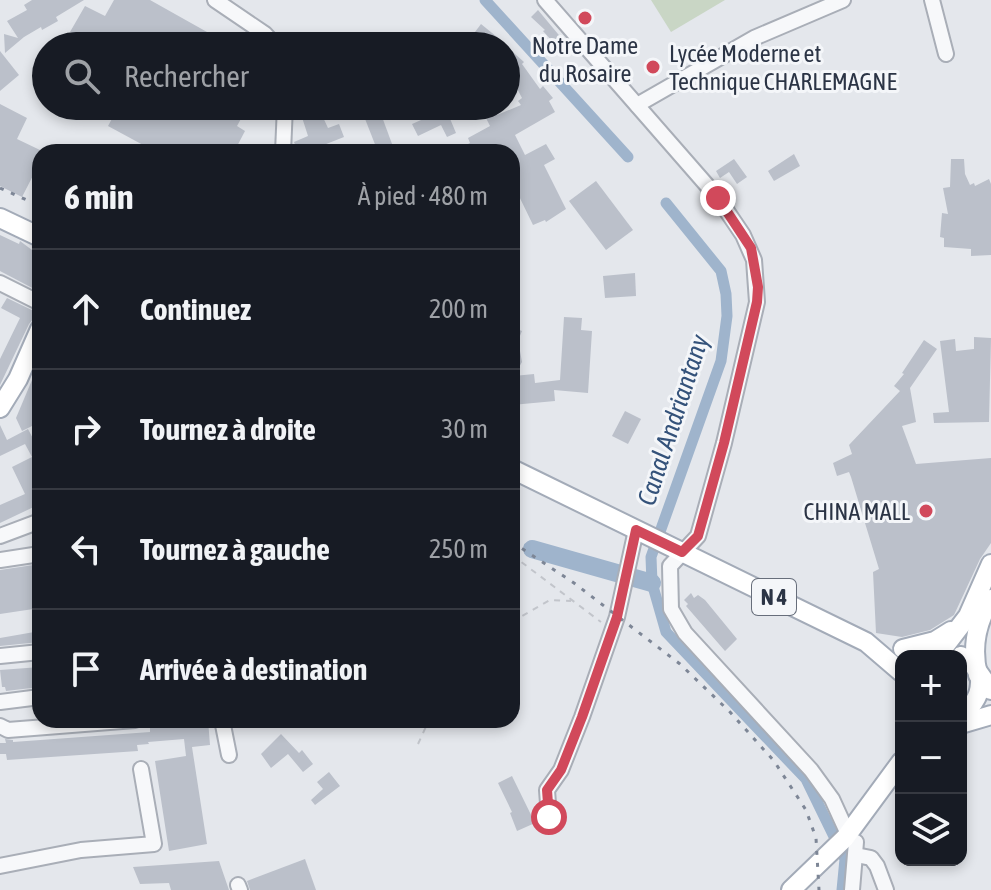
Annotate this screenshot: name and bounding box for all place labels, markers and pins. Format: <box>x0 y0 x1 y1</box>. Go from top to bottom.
marker: Notre Dame du Rosaire <box>576 9 594 27</box>
place label: Notre Dame du Rosaire <box>532 32 638 87</box>
place label: Lycée Moderne et Technique CHARLEMAGNE <box>669 40 897 95</box>
marker: Lycée Moderne et Technique CHARLEMAGNE <box>644 58 662 76</box>
place label: CHINA MALL <box>804 498 911 525</box>
marker: CHINA MALL <box>917 502 935 520</box>

